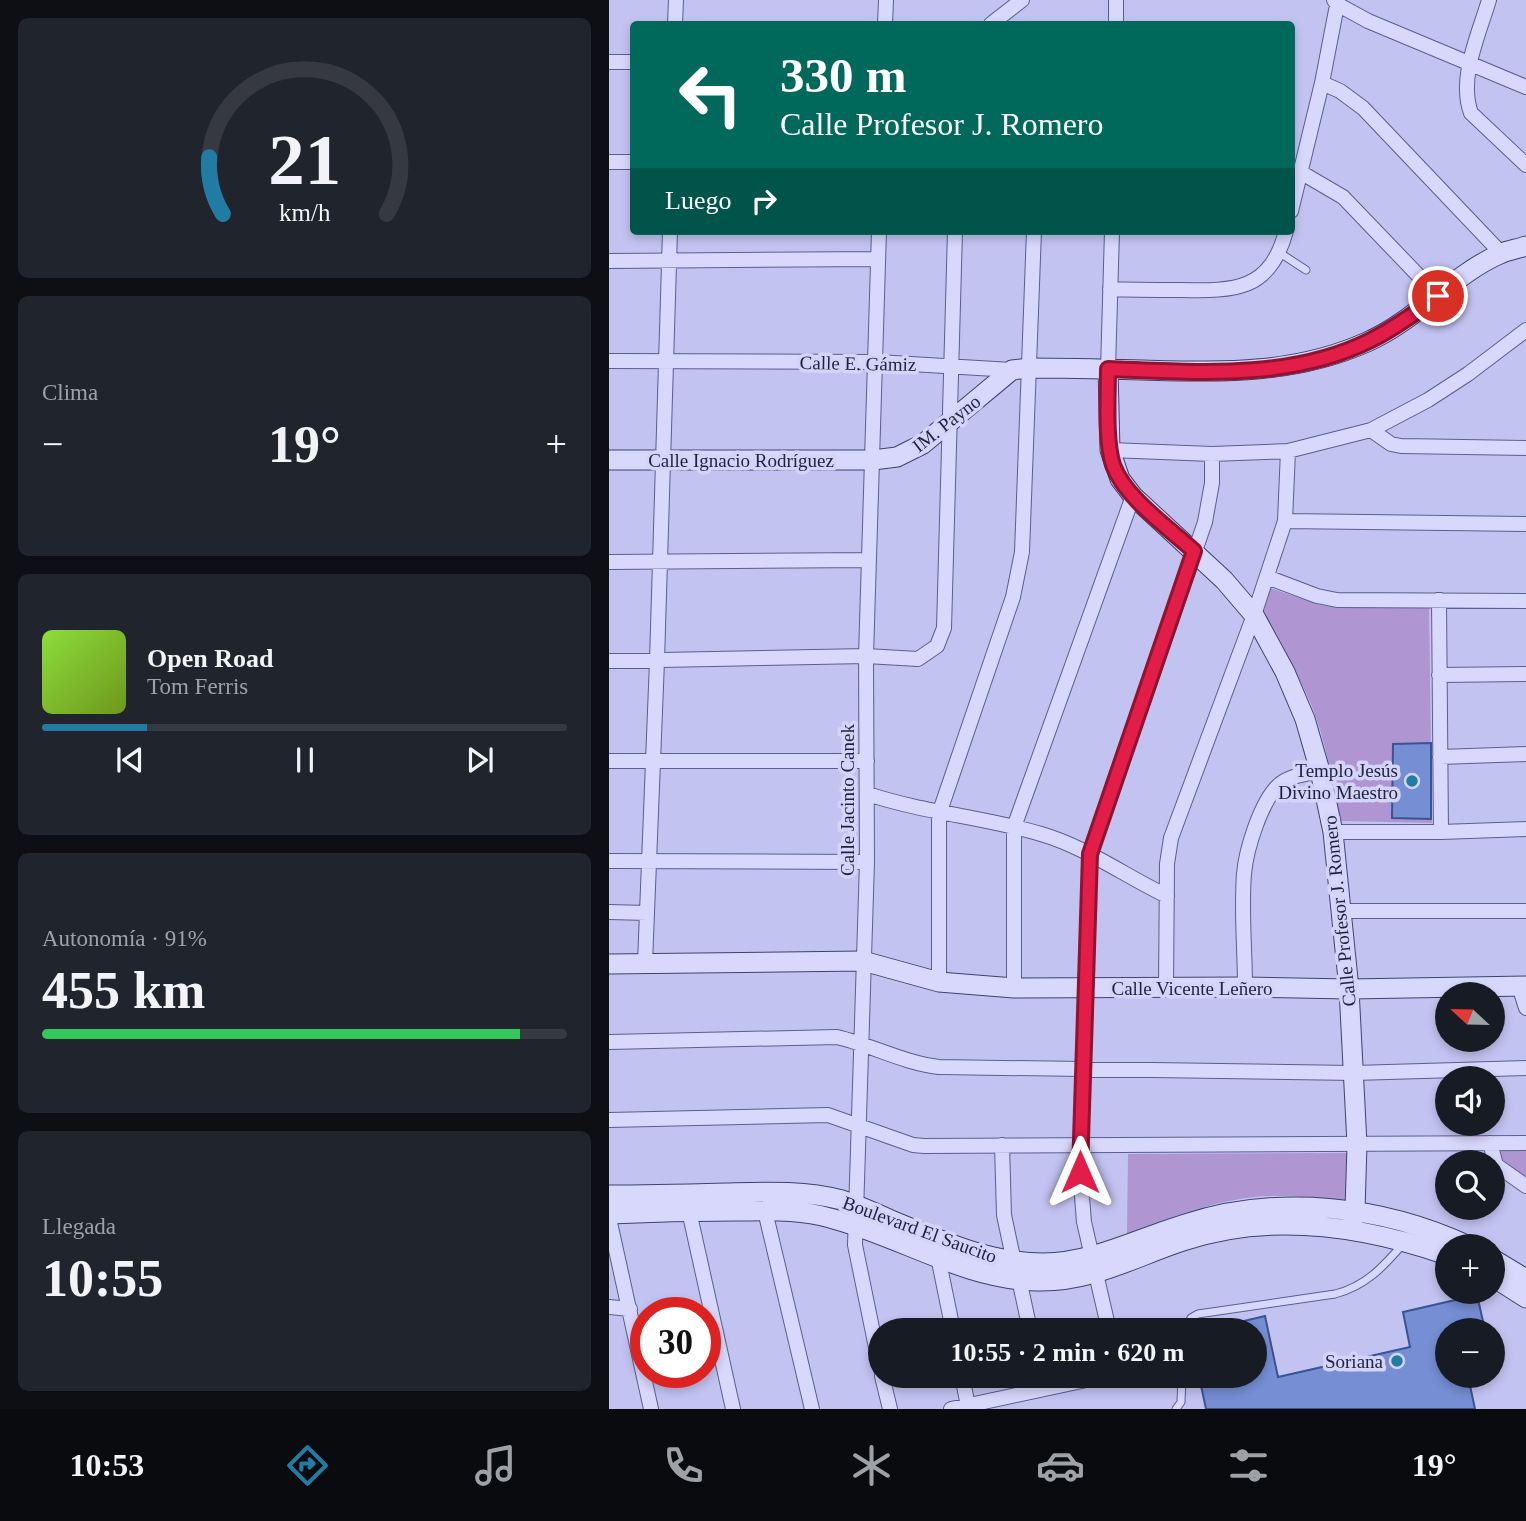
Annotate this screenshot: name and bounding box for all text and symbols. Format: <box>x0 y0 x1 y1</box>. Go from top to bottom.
text: 330 m <box>780 48 907 103</box>
icon: left <box>665 49 756 140</box>
text: Calle Profesor J. Romero <box>780 106 1104 142</box>
text: 21 <box>268 119 341 200</box>
icon: right <box>745 182 783 220</box>
text: Luego <box>665 186 731 215</box>
text: km/h <box>279 199 331 226</box>
pin <box>1408 266 1468 326</box>
icon: arrive <box>1419 277 1457 315</box>
street label: Calle E. Gámiz <box>800 352 916 375</box>
text: Clima <box>42 380 98 405</box>
street label: IM. Payno <box>908 390 984 456</box>
text: 19° <box>268 416 341 473</box>
text: − <box>42 423 63 465</box>
text: + <box>546 423 567 465</box>
street label: Calle Ignacio Rodríguez <box>648 450 834 471</box>
text: Open Road <box>147 644 273 673</box>
text: Tom Ferris <box>147 674 248 699</box>
street label: Calle Jacinto Canek <box>837 724 858 876</box>
icon: previous <box>111 741 149 779</box>
icon: pause <box>286 741 324 779</box>
icon: next <box>461 741 499 779</box>
place label: Templo Jesús Divino Maestro <box>1278 760 1398 803</box>
marker: Templo Jesús Divino Maestro <box>1404 773 1420 789</box>
street label: Calle Profesor J. Romero <box>1319 814 1360 1008</box>
text: Autonomía · 91% <box>42 926 207 951</box>
text: 455 km <box>42 962 205 1019</box>
street label: Calle Vicente Leñero <box>1112 978 1273 999</box>
north arrow <box>1435 982 1505 1052</box>
map controls <box>1435 982 1505 1388</box>
button: sound <box>1435 1066 1505 1136</box>
position arrow <box>1043 1135 1117 1209</box>
button: search <box>1435 1150 1505 1220</box>
street label: Boulevard El Saucito <box>840 1192 1000 1267</box>
text: Llegada <box>42 1214 116 1239</box>
button: + <box>1435 1234 1505 1304</box>
text: 10:55 <box>42 1250 163 1307</box>
speed limit sign: 30 <box>630 1297 721 1388</box>
button: − <box>1435 1318 1505 1388</box>
text: 10:55 · 2 min · 620 m <box>951 1338 1185 1367</box>
place label: Soriana <box>1325 1351 1384 1372</box>
marker: Soriana <box>1389 1353 1405 1369</box>
icon: directions <box>283 1441 332 1490</box>
icon: music <box>471 1441 520 1490</box>
icon: phone <box>659 1441 708 1490</box>
icon: climate <box>847 1441 896 1490</box>
icon: car <box>1036 1441 1085 1490</box>
icon: filters <box>1224 1441 1273 1490</box>
text: 10:53 <box>70 1447 144 1483</box>
text: 19° <box>1412 1447 1456 1483</box>

